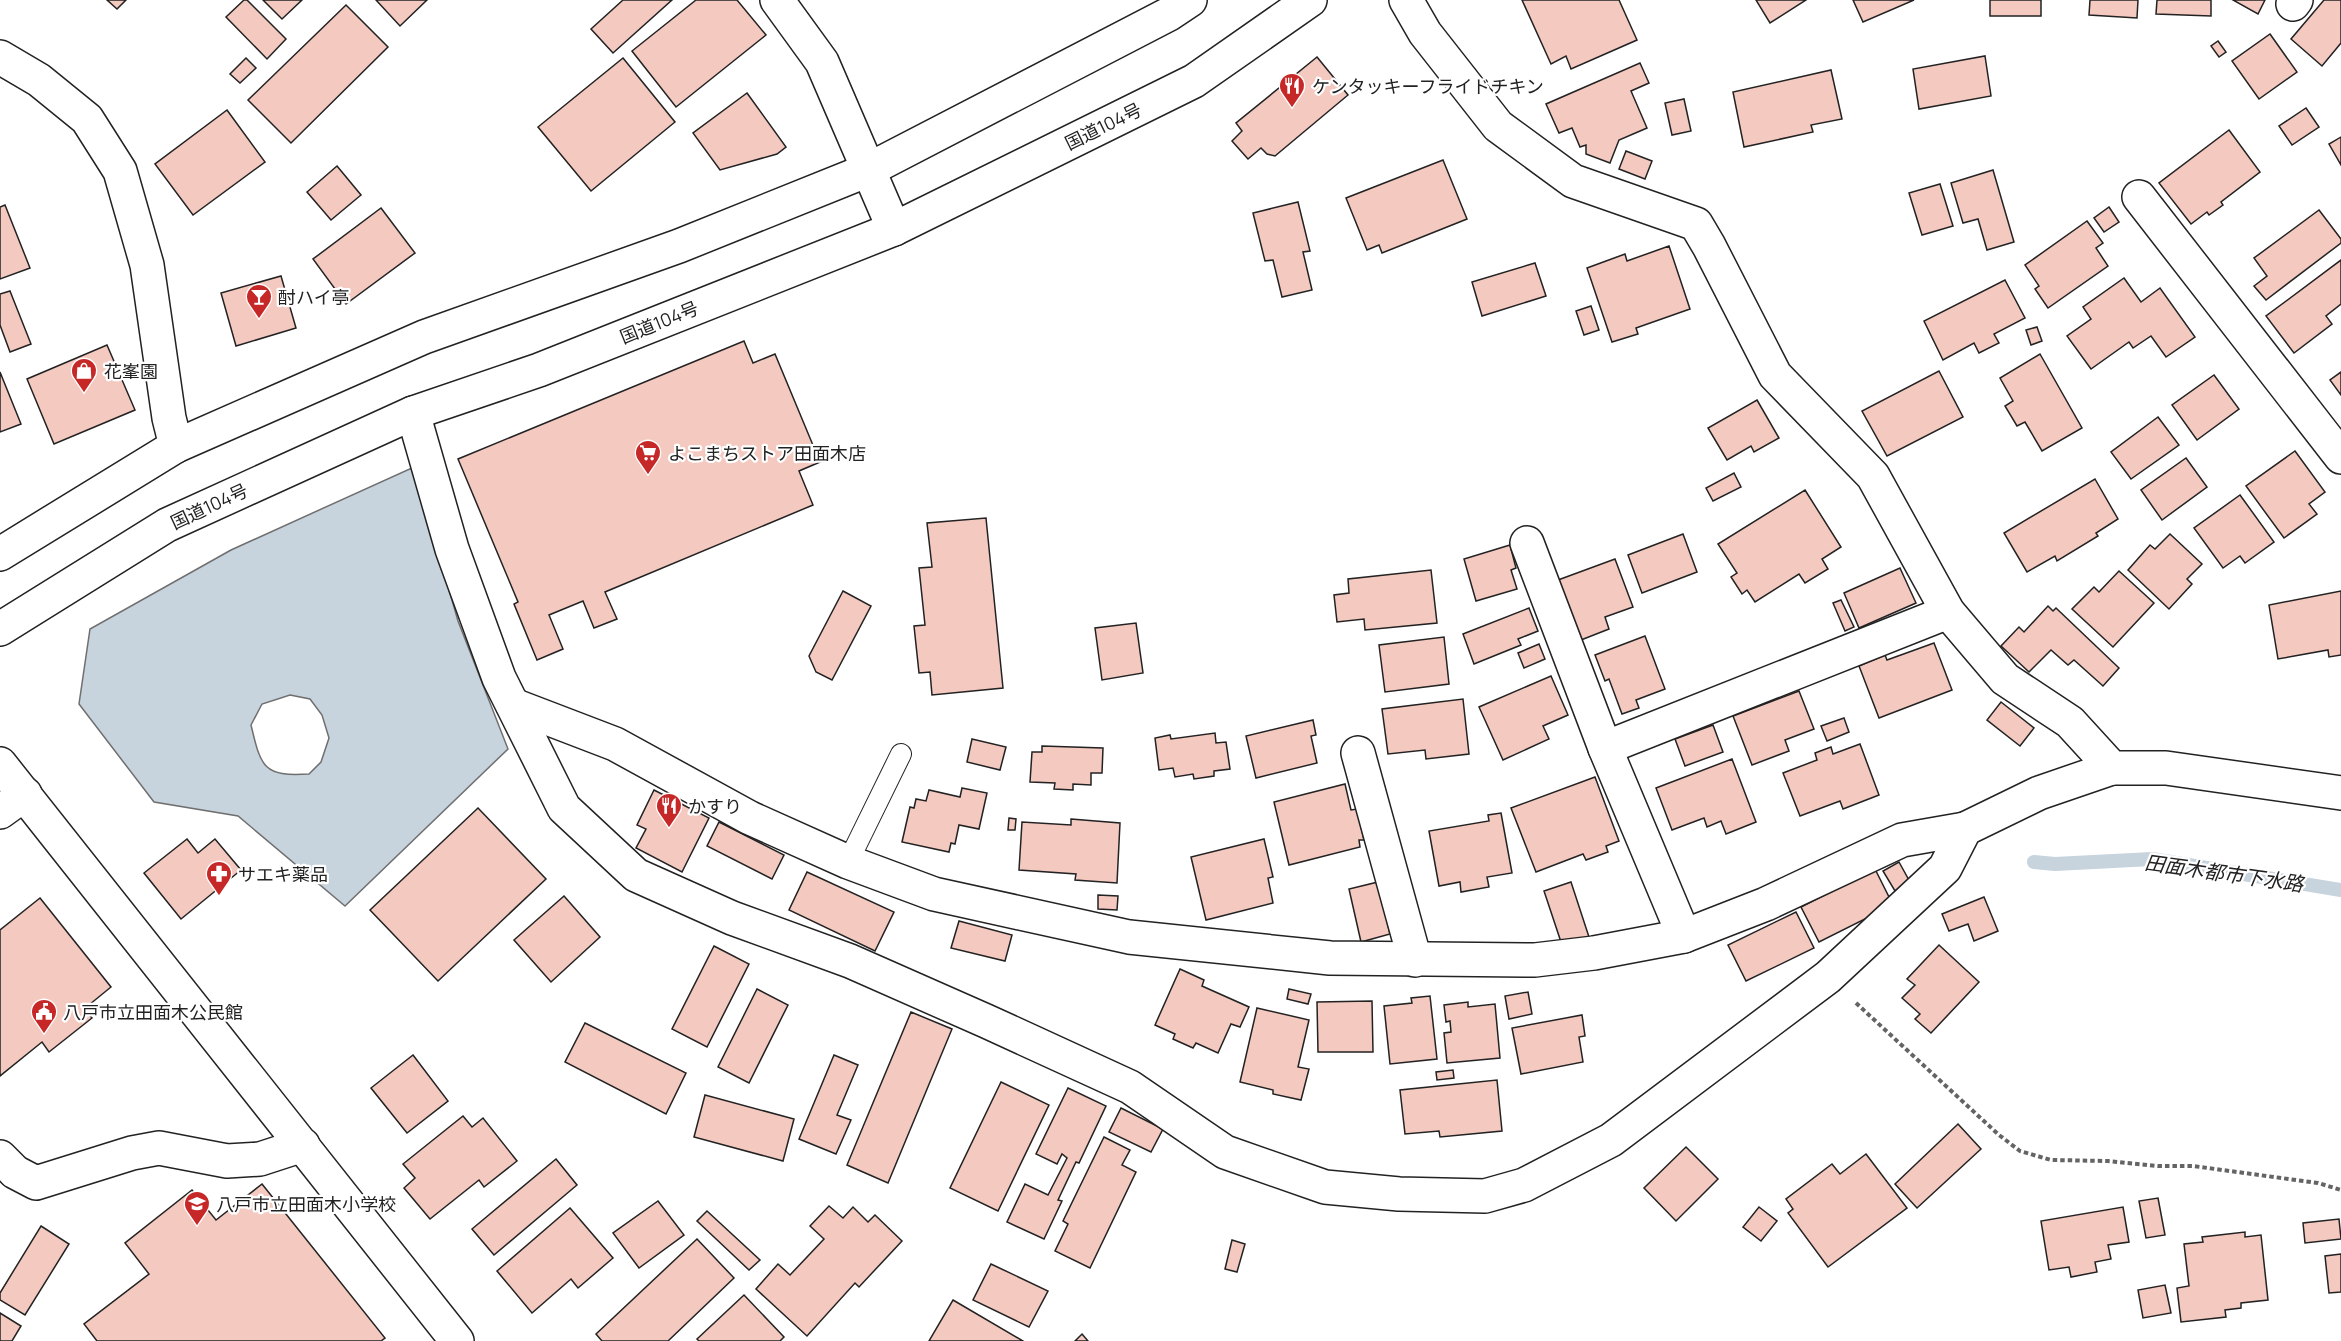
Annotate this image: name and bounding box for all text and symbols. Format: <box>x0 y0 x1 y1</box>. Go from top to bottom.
restaurant icon: ケンタッキーフライドチキン <box>1277 71 1307 109</box>
place label: ケンタッキーフライドチキン <box>1312 74 1544 98</box>
street label: 国道104号 <box>1061 97 1145 155</box>
bar icon: 酎ハイ亭 <box>244 282 274 320</box>
place label: 酎ハイ亭 <box>278 285 350 309</box>
street label: 国道104号 <box>616 295 702 349</box>
shop icon: 花峯園 <box>69 356 99 394</box>
place label: 花峯園 <box>104 359 158 383</box>
supermarket icon: よこまちストア田面木店 <box>633 438 663 476</box>
place label: よこまちストア田面木店 <box>668 441 866 465</box>
street label: 国道104号 <box>166 478 252 534</box>
restaurant icon: かすり <box>654 791 684 829</box>
place label: かすり <box>688 794 742 818</box>
water label: 田面木都市下水路 <box>2143 848 2307 898</box>
pharmacy icon: サエキ薬品 <box>204 859 234 897</box>
place label: サエキ薬品 <box>238 862 328 886</box>
public building icon: 八戸市立田面木公民館 <box>29 997 59 1035</box>
place label: 八戸市立田面木公民館 <box>63 1000 243 1024</box>
school or university icon: 八戸市立田面木小学校 <box>182 1189 212 1227</box>
place label: 八戸市立田面木小学校 <box>216 1192 396 1216</box>

